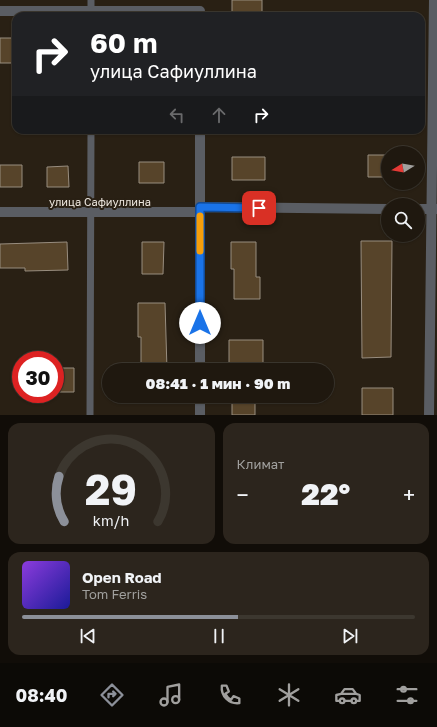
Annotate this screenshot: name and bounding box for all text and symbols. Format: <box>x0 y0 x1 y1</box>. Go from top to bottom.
text: 60 m <box>90 26 157 59</box>
icon: right <box>24 28 76 80</box>
text: улица Сафиуллина <box>90 60 257 82</box>
icon: left <box>166 104 188 126</box>
icon: ahead <box>208 104 230 126</box>
icon: right <box>250 104 272 126</box>
north arrow <box>381 146 425 190</box>
map controls <box>381 146 425 242</box>
pin <box>242 191 276 225</box>
street label: улица Сафиуллина <box>49 195 151 208</box>
icon: arrive <box>248 197 270 219</box>
button: search <box>381 198 425 242</box>
position arrow <box>179 302 221 344</box>
speed limit sign: 30 <box>12 351 64 403</box>
text: 08:41 · 1 мин · 90 m <box>146 374 290 392</box>
text: Климат <box>237 456 284 472</box>
text: 29 <box>85 463 137 513</box>
text: 22° <box>301 476 350 512</box>
text: − <box>237 481 249 508</box>
text: + <box>403 481 415 508</box>
text: km/h <box>93 511 129 528</box>
text: Open Road <box>82 568 162 586</box>
text: Tom Ferris <box>82 586 147 602</box>
icon: previous <box>77 625 99 647</box>
icon: pause <box>208 625 230 647</box>
icon: next <box>339 625 361 647</box>
icon: directions <box>98 681 126 709</box>
icon: music <box>157 681 185 709</box>
icon: phone <box>216 681 244 709</box>
icon: climate <box>275 681 303 709</box>
icon: car <box>334 681 362 709</box>
icon: filters <box>393 681 421 709</box>
text: 08:40 <box>16 684 67 706</box>

